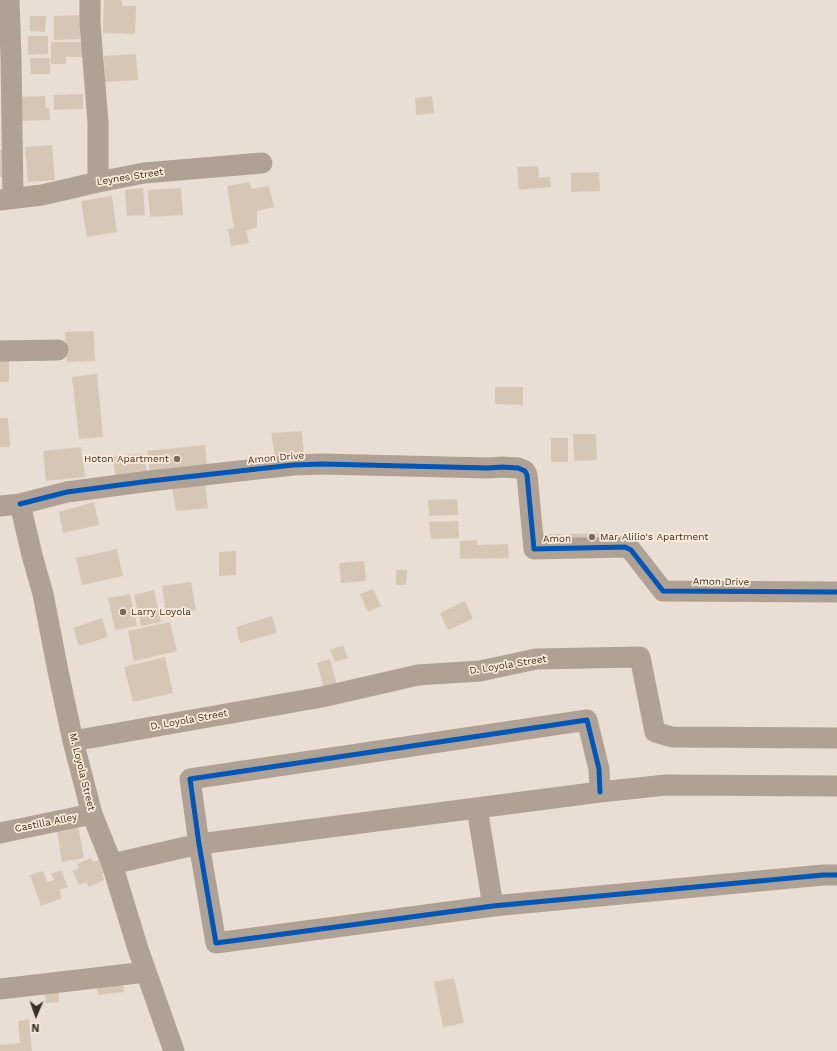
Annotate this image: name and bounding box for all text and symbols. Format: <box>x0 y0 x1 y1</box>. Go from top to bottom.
street label: Leynes Street <box>96 166 164 188</box>
street label: Amon Drive <box>247 450 305 466</box>
place label: Hoton Apartment <box>84 453 169 465</box>
marker: Hoton Apartment <box>172 454 182 464</box>
place label: Mar Alilio's Apartment <box>600 531 708 543</box>
marker: Mar Alilio's Apartment <box>587 532 597 542</box>
street label: Amon <box>543 533 571 545</box>
street label: Amon Drive <box>693 576 749 588</box>
place label: Larry Loyola <box>131 606 191 618</box>
marker: Larry Loyola <box>118 607 128 617</box>
street label: D. Loyola Street <box>469 653 547 677</box>
street label: D. Loyola Street <box>150 707 228 733</box>
street label: M. Loyola Street <box>67 732 97 812</box>
street label: Castilla Alley <box>14 811 78 835</box>
north arrow <box>16 995 56 1035</box>
text: N <box>31 1021 40 1034</box>

